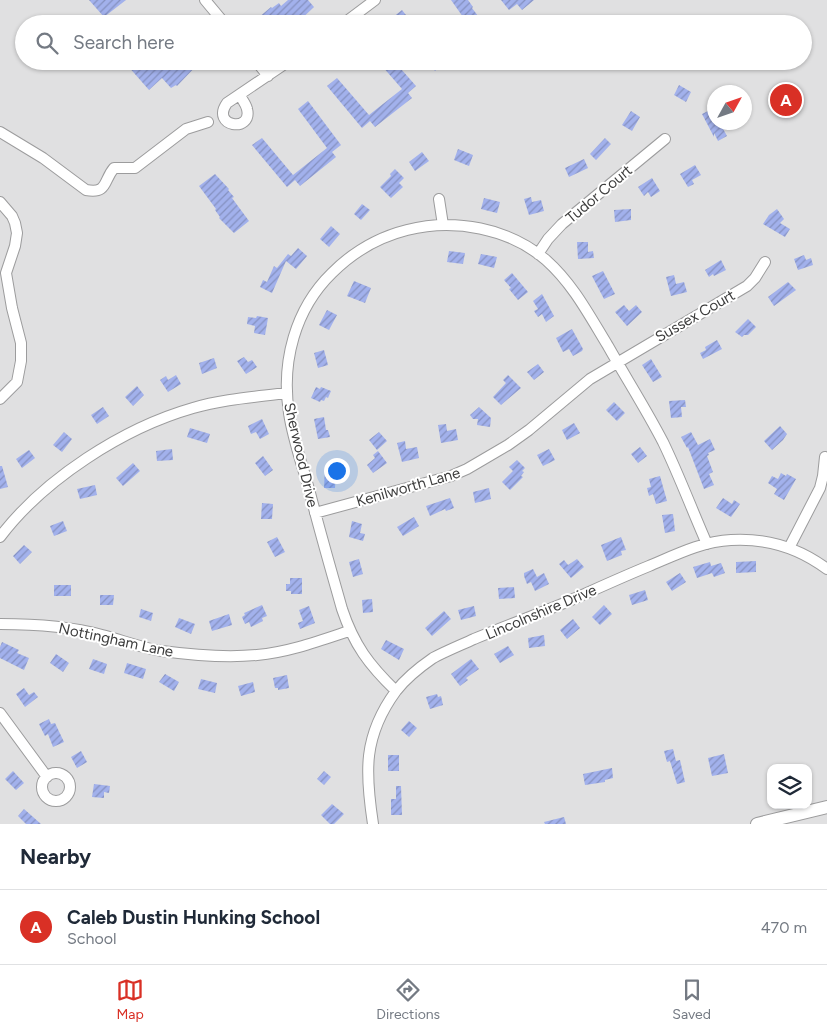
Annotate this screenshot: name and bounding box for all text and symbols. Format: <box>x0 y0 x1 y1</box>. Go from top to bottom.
search box <box>15 15 812 70</box>
icon: search <box>33 29 61 57</box>
text: Search here <box>73 31 175 54</box>
pin: A <box>770 81 802 119</box>
north arrow <box>707 85 752 130</box>
street label: Tudor Court <box>562 161 636 227</box>
street label: Sussex Court <box>652 286 738 346</box>
street label: Sherwood Drive <box>280 401 322 509</box>
your location <box>324 458 350 484</box>
street label: Kenilworth Lane <box>354 464 462 510</box>
street label: Lincolnshire Drive <box>483 581 599 643</box>
street label: Nottingham Lane <box>57 619 175 661</box>
map controls <box>767 764 812 809</box>
button: layers <box>767 764 812 809</box>
text: Nearby <box>20 844 91 869</box>
text: Caleb Dustin Hunking School <box>67 906 320 929</box>
text: A <box>30 918 42 937</box>
text: 470 m <box>761 918 807 937</box>
text: School <box>67 929 117 948</box>
tab: Map <box>116 976 144 1023</box>
tab: Directions <box>376 976 440 1023</box>
tab: Saved <box>672 976 711 1023</box>

